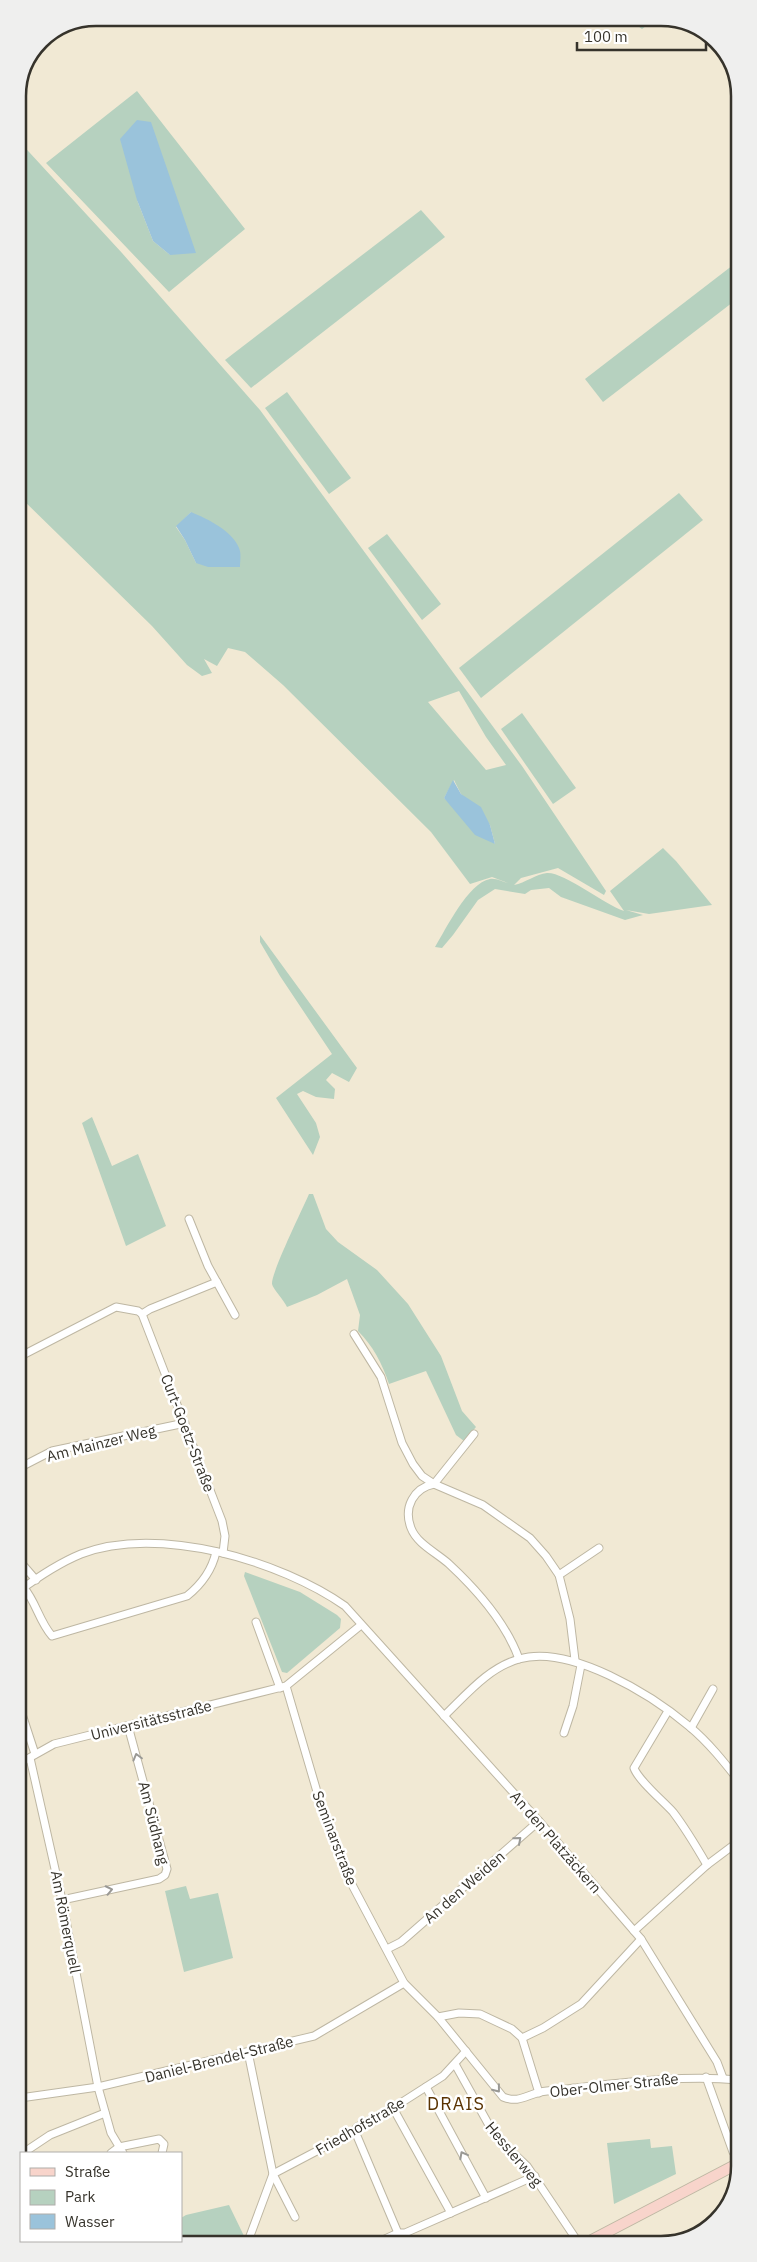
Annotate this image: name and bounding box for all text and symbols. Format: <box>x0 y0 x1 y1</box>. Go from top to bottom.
scale bar <box>577 20 706 52</box>
text: 100 m <box>584 27 628 46</box>
street label: Curt-Goetz-Straße <box>157 1371 219 1495</box>
street label: Am Mainzer Weg <box>44 1420 158 1466</box>
street label: Universitätsstraße <box>89 1696 213 1744</box>
one-way arrow <box>132 1753 143 1762</box>
street label: Am Südhang <box>134 1779 174 1867</box>
street label: An den Platzäckern <box>506 1787 606 1897</box>
street label: Seminarstraße <box>308 1788 362 1888</box>
one-way arrow <box>512 1836 521 1845</box>
street label: An den Weiden <box>420 1847 508 1927</box>
street label: Am Römerquell <box>47 1869 85 1975</box>
one-way arrow <box>105 1885 114 1896</box>
street label: Daniel-Brendel-Straße <box>143 2031 295 2087</box>
street label: Ober-Olmer Straße <box>549 2069 679 2101</box>
one-way arrow <box>491 2083 499 2092</box>
district label: DRAIS <box>427 2092 485 2115</box>
street label: Friedhofstraße <box>312 2093 408 2159</box>
street label: Hesslerweg <box>481 2118 547 2190</box>
one-way arrow <box>459 2151 469 2160</box>
legend <box>20 2152 182 2242</box>
text: Straße <box>65 2162 110 2181</box>
text: Park <box>65 2187 95 2206</box>
text: Wasser <box>65 2212 115 2231</box>

